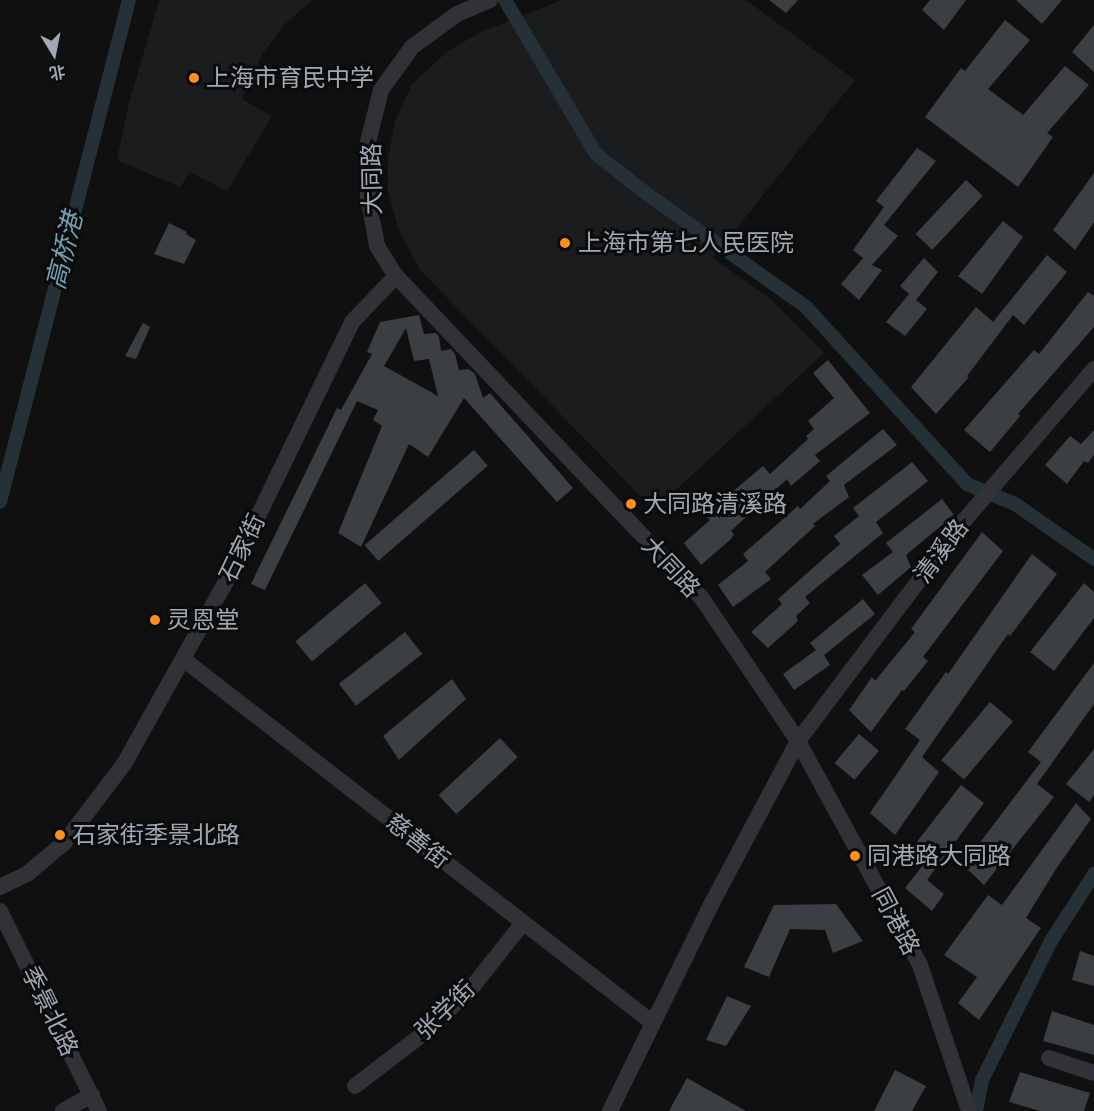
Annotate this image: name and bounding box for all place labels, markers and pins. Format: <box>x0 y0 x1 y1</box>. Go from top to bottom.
place label: 上海市育民中学 <box>206 64 374 92</box>
marker: 上海市育民中学 <box>187 71 201 85</box>
place label: 上海市第七人民医院 <box>578 229 794 257</box>
marker: 上海市第七人民医院 <box>556 234 574 252</box>
place label: 大同路清溪路 <box>643 490 787 518</box>
marker: 大同路清溪路 <box>624 497 638 511</box>
place label: 灵恩堂 <box>167 606 239 634</box>
marker: 灵恩堂 <box>148 613 162 627</box>
place label: 石家街季景北路 <box>72 821 240 849</box>
marker: 石家街季景北路 <box>53 828 67 842</box>
place label: 同港路大同路 <box>867 842 1011 870</box>
marker: 同港路大同路 <box>848 849 862 863</box>

